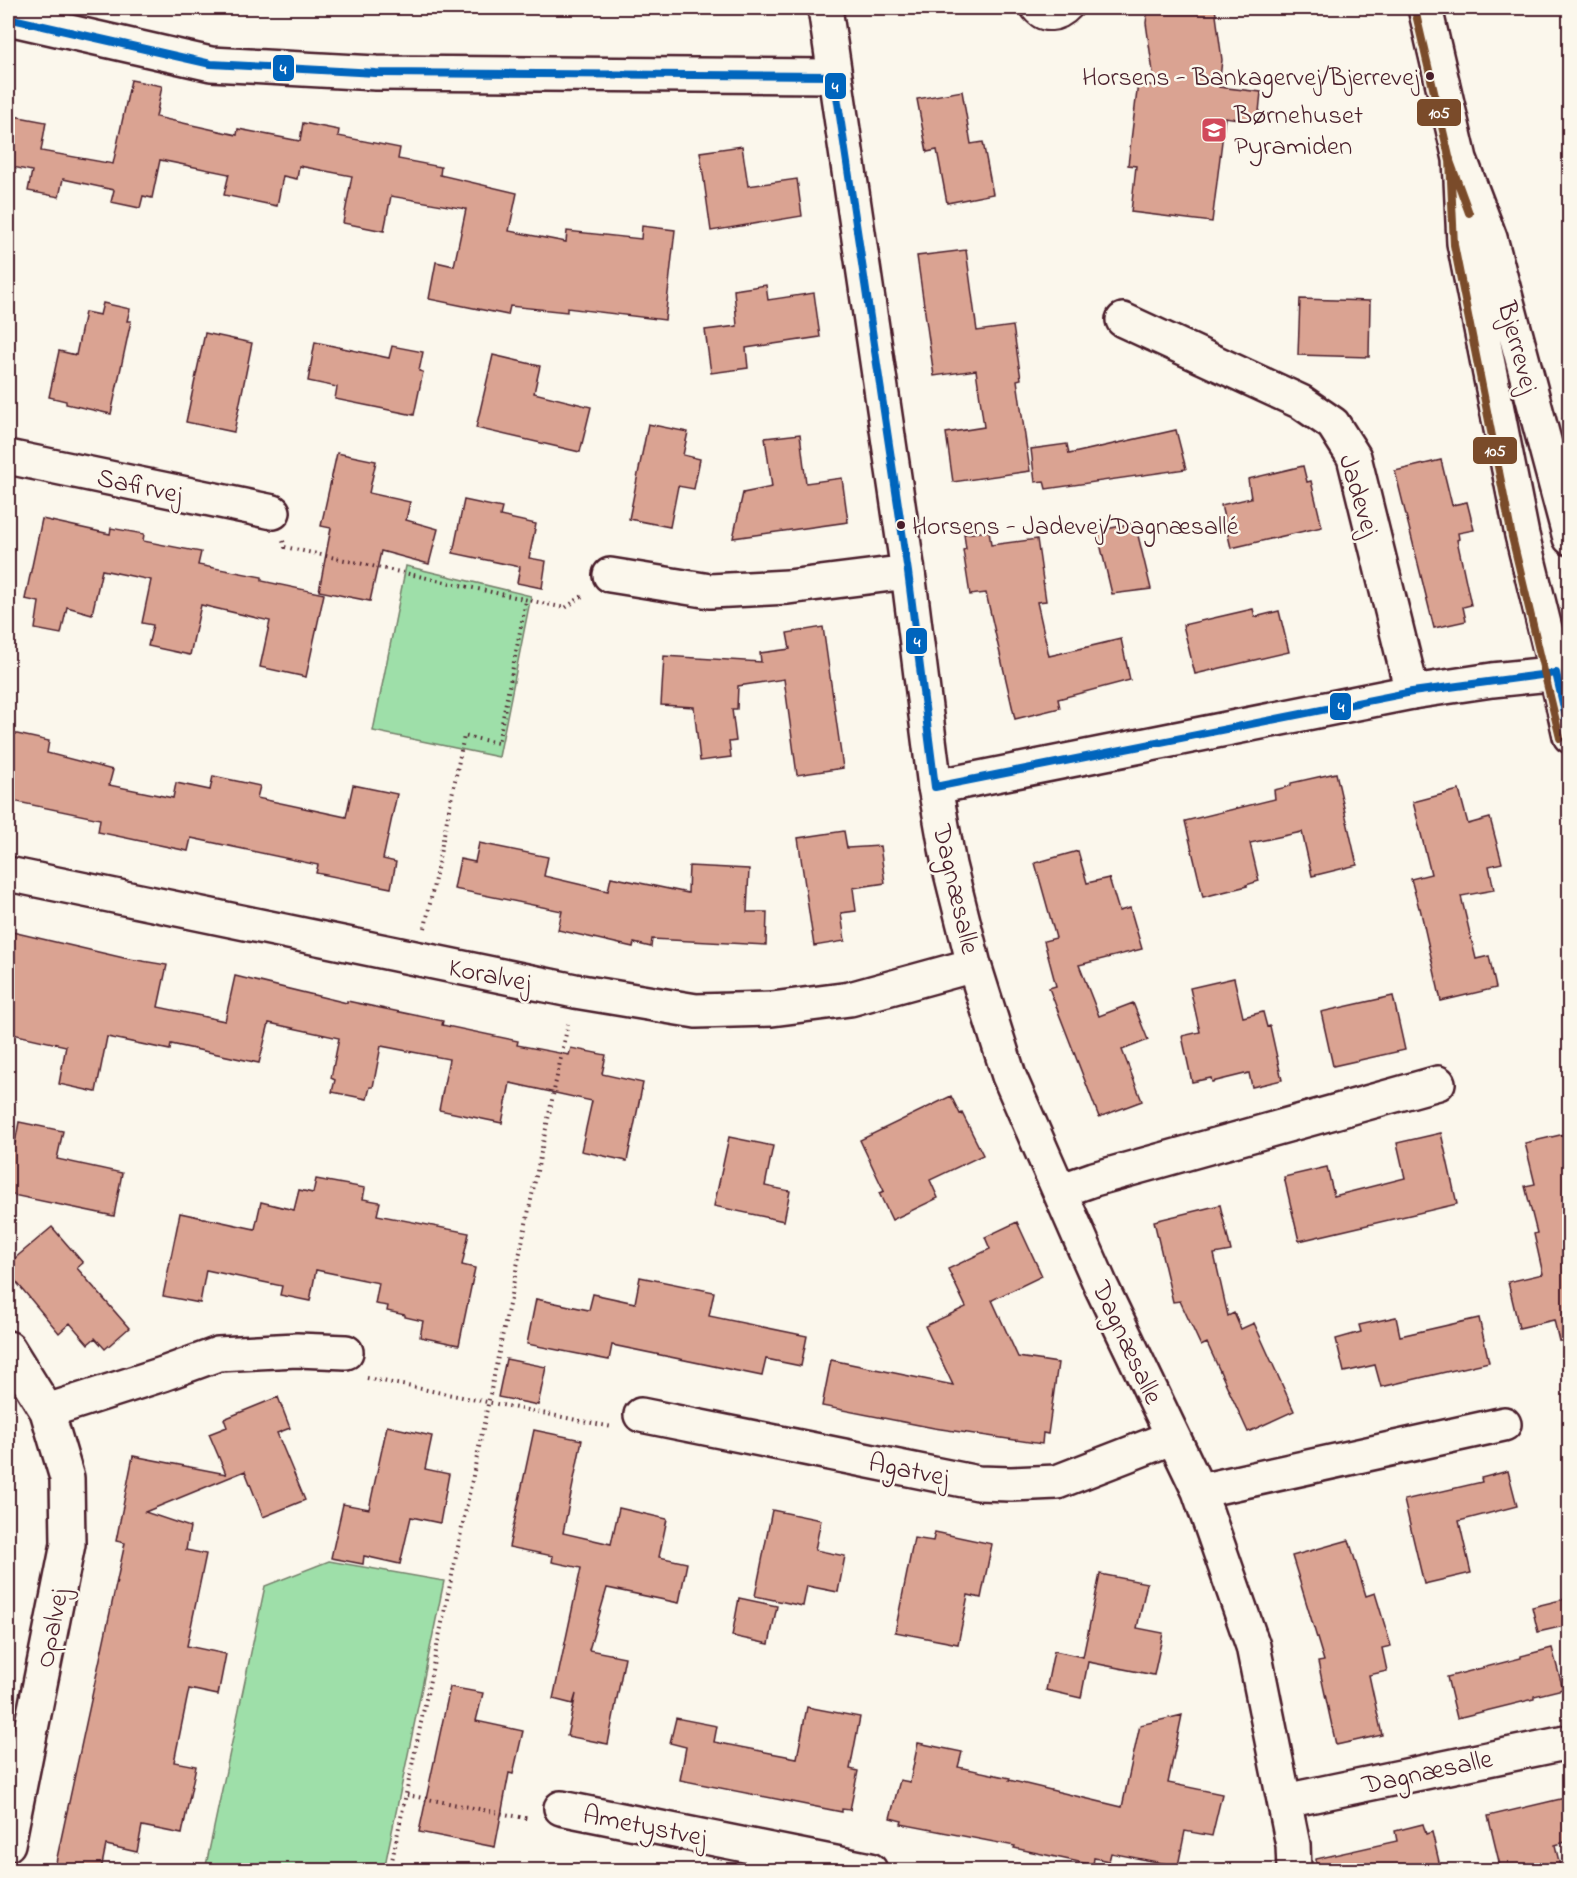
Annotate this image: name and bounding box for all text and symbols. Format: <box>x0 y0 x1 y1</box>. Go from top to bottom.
line badge: 4 <box>272 54 295 82</box>
text: 4 <box>279 58 287 82</box>
place label: Horsens - Bankagervej/Bjerrevej <box>1082 60 1420 98</box>
marker: Horsens - Bankagervej/Bjerrevej <box>1424 70 1436 82</box>
line badge: 4 <box>824 72 847 100</box>
text: 4 <box>831 76 839 100</box>
place label: Børnehuset Pyramiden <box>1233 97 1363 167</box>
line badge: 105 <box>1416 98 1462 127</box>
text: 105 <box>1428 102 1450 126</box>
school or university icon: Børnehuset Pyramiden <box>1199 115 1229 145</box>
street label: Bjerrevej <box>1485 297 1548 398</box>
line badge: 105 <box>1472 436 1518 465</box>
text: 105 <box>1484 440 1506 464</box>
street label: Jadevej <box>1327 450 1389 542</box>
street label: Safirvej <box>93 459 186 516</box>
place label: Horsens - Jadevej/Dagnæsallé <box>912 509 1239 547</box>
marker: Horsens - Jadevej/Dagnæsallé <box>895 519 907 531</box>
line badge: 4 <box>905 627 928 655</box>
text: 4 <box>913 631 921 655</box>
line badge: 4 <box>1329 692 1352 721</box>
text: 4 <box>1337 696 1345 720</box>
street label: Dagnæsalle <box>920 820 989 959</box>
street label: Koralvej <box>445 949 535 1004</box>
street label: Dagnæsalle <box>1080 1274 1172 1412</box>
street label: Agatvej <box>865 1445 953 1498</box>
street label: Opalvej <box>27 1585 80 1672</box>
street label: Dagnæsalle <box>1358 1740 1497 1806</box>
street label: Ametystvej <box>579 1796 710 1859</box>

